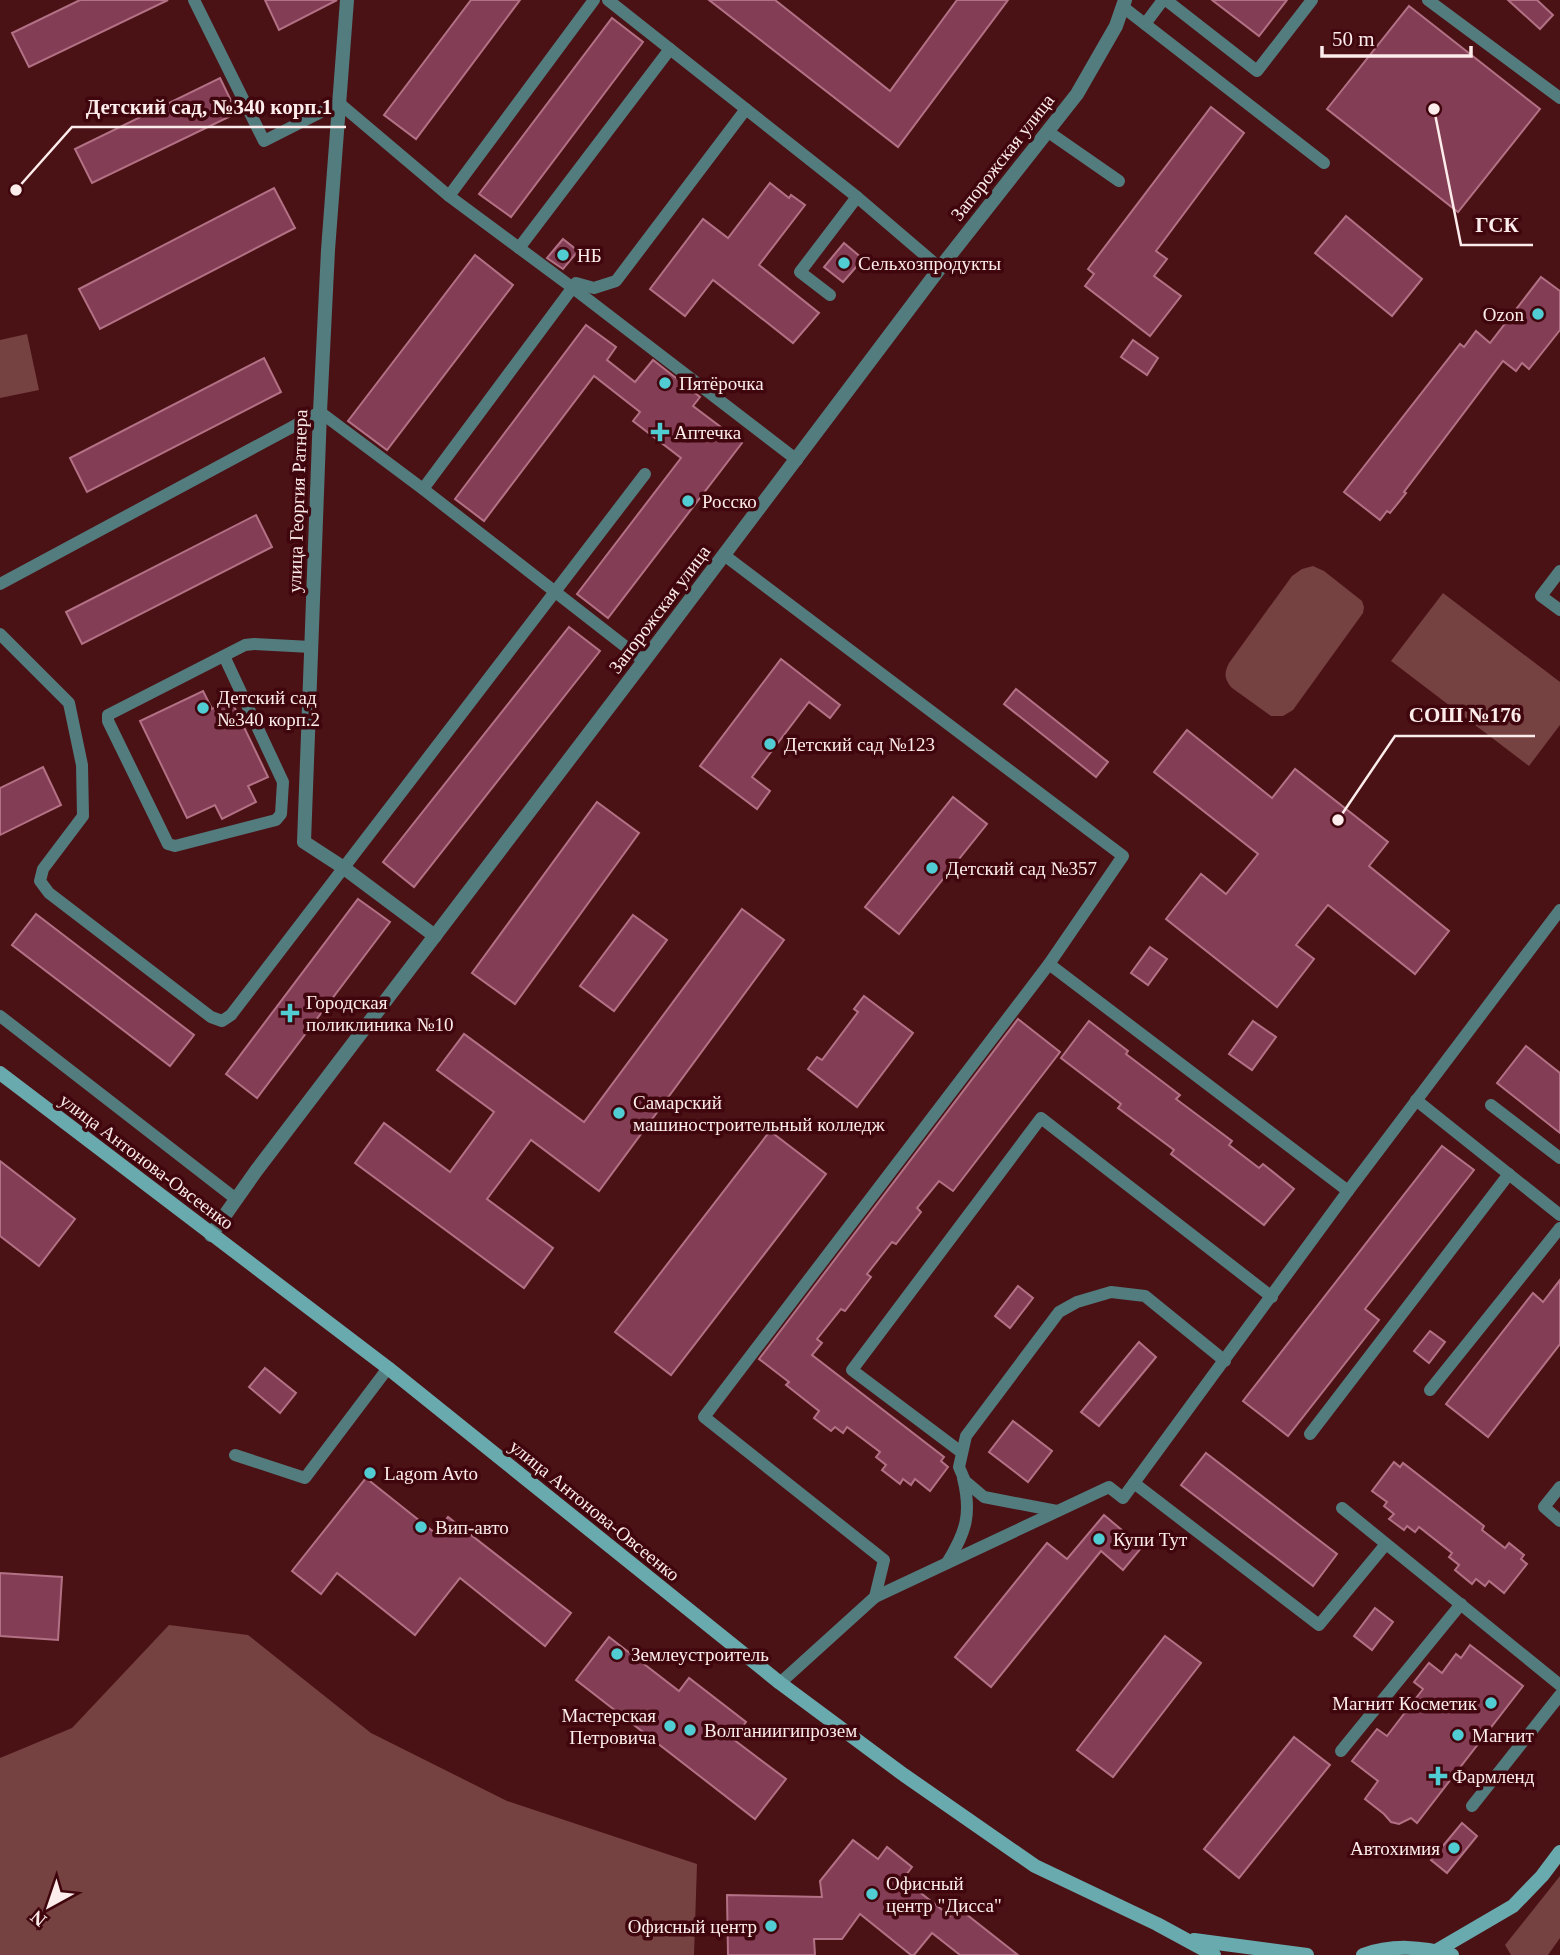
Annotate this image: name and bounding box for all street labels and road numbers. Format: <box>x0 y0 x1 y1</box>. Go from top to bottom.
street label: Запорожская улица <box>946 89 1059 225</box>
street label: улица Георгия Ратнера <box>284 408 311 593</box>
street label: Запорожская улица <box>604 541 715 677</box>
street label: улица Антонова-Овсеенко <box>56 1089 238 1234</box>
street label: улица Антонова-Овсеенко <box>506 1435 684 1585</box>

